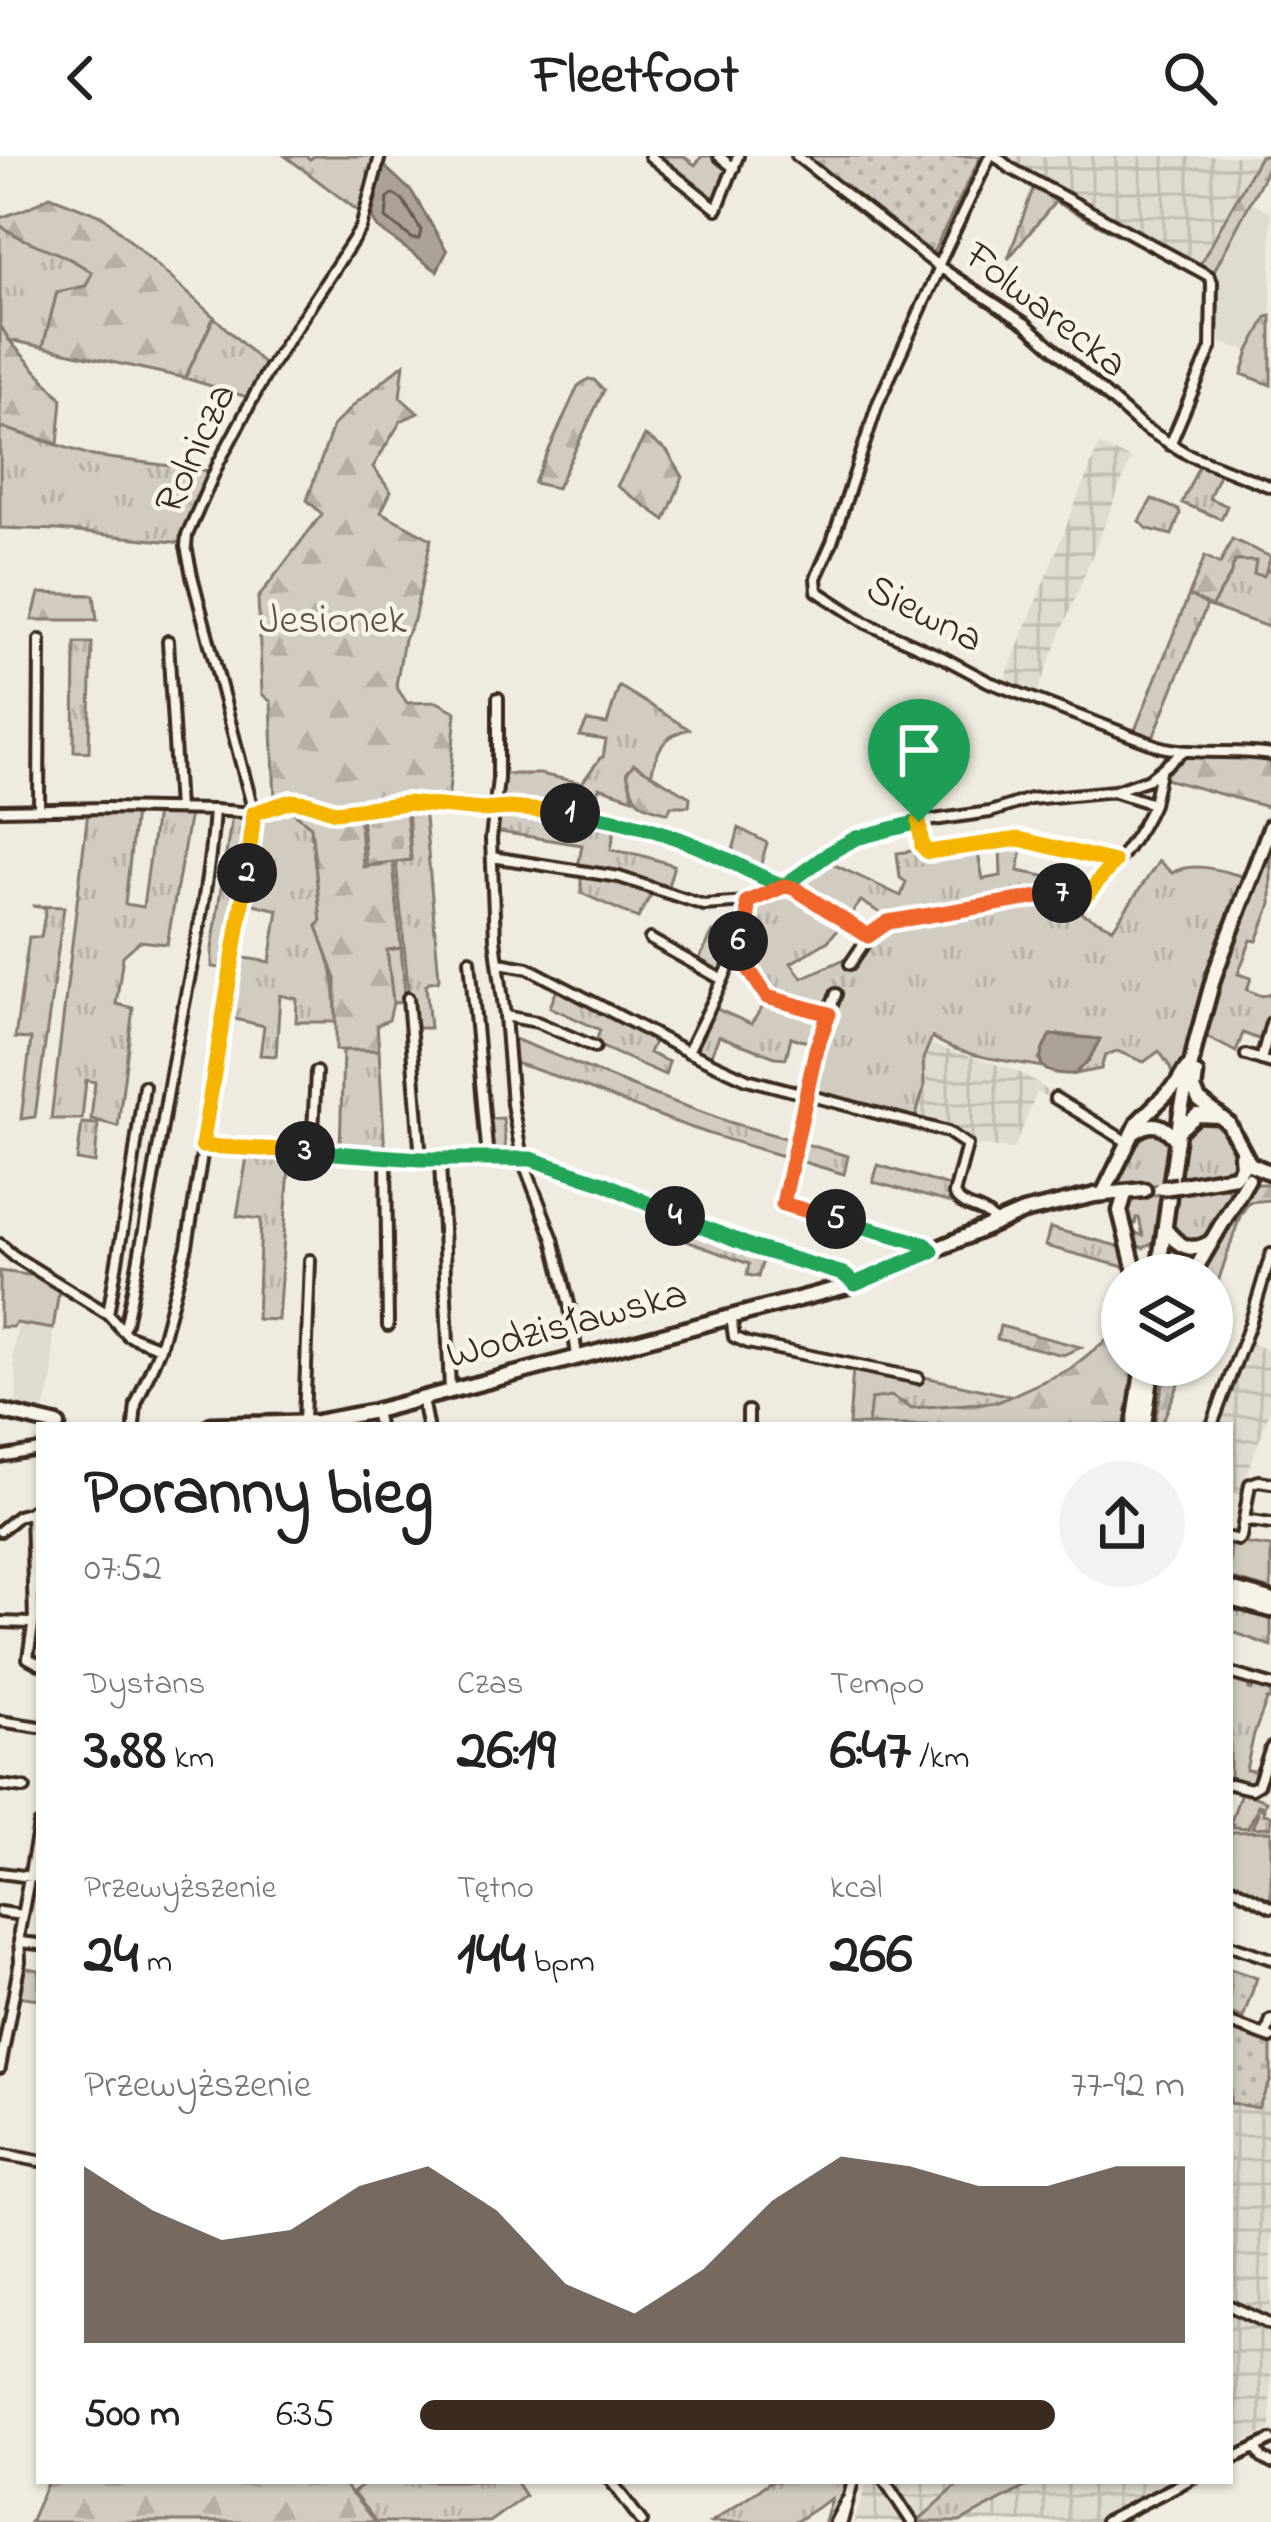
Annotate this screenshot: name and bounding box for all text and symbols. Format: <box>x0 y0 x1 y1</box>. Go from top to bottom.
text: Fleetfoot <box>532 39 739 117</box>
icon: back <box>48 45 114 111</box>
icon: search <box>1157 45 1223 111</box>
street label: Folwarecka <box>949 227 1140 394</box>
street label: Rolnicza <box>140 374 254 524</box>
street label: Siewna <box>855 560 993 670</box>
park label: Jesionek <box>259 591 408 652</box>
pin <box>868 699 970 822</box>
icon: arrive <box>886 717 952 783</box>
pin: 1 <box>540 783 600 843</box>
text: 1 <box>565 789 575 837</box>
pin: 2 <box>217 843 277 903</box>
text: 2 <box>239 849 255 897</box>
pin: 7 <box>1032 863 1092 923</box>
text: 7 <box>1055 869 1069 917</box>
pin: 6 <box>708 911 768 971</box>
text: 6 <box>731 917 745 965</box>
pin: 3 <box>275 1121 335 1181</box>
text: 3 <box>298 1127 312 1175</box>
pin: 4 <box>645 1186 705 1246</box>
pin: 5 <box>806 1189 866 1249</box>
text: 4 <box>668 1192 682 1240</box>
text: 5 <box>827 1195 845 1243</box>
map controls <box>1101 1254 1233 1386</box>
button: layers <box>1101 1254 1233 1386</box>
street label: Wodzisławska <box>440 1265 694 1387</box>
text: Poranny bieg <box>84 1448 433 1544</box>
button: share <box>1059 1461 1185 1587</box>
text: 07:52 <box>84 1541 162 1598</box>
text: Dystans <box>84 1661 205 1709</box>
text: Czas <box>457 1661 524 1709</box>
text: Tempo <box>830 1661 924 1709</box>
text: 3.88 <box>84 1709 166 1796</box>
text: 26:19 <box>457 1709 555 1796</box>
text: 6:47 <box>830 1709 911 1796</box>
text: km <box>166 1735 214 1783</box>
text: /km <box>911 1735 970 1783</box>
text: Przewyższenie <box>84 1865 276 1913</box>
text: Tętno <box>457 1865 534 1913</box>
text: kcal <box>830 1865 882 1913</box>
text: 24 <box>84 1913 139 2000</box>
text: 144 <box>457 1913 526 2000</box>
text: 266 <box>830 1913 913 2000</box>
text: m <box>139 1939 172 1987</box>
text: bpm <box>526 1939 595 1987</box>
text: Przewyższenie <box>84 2058 311 2115</box>
text: 77–92 m <box>1070 2058 1185 2115</box>
text: 500 m <box>84 2387 180 2444</box>
text: 6:35 <box>276 2387 335 2444</box>

